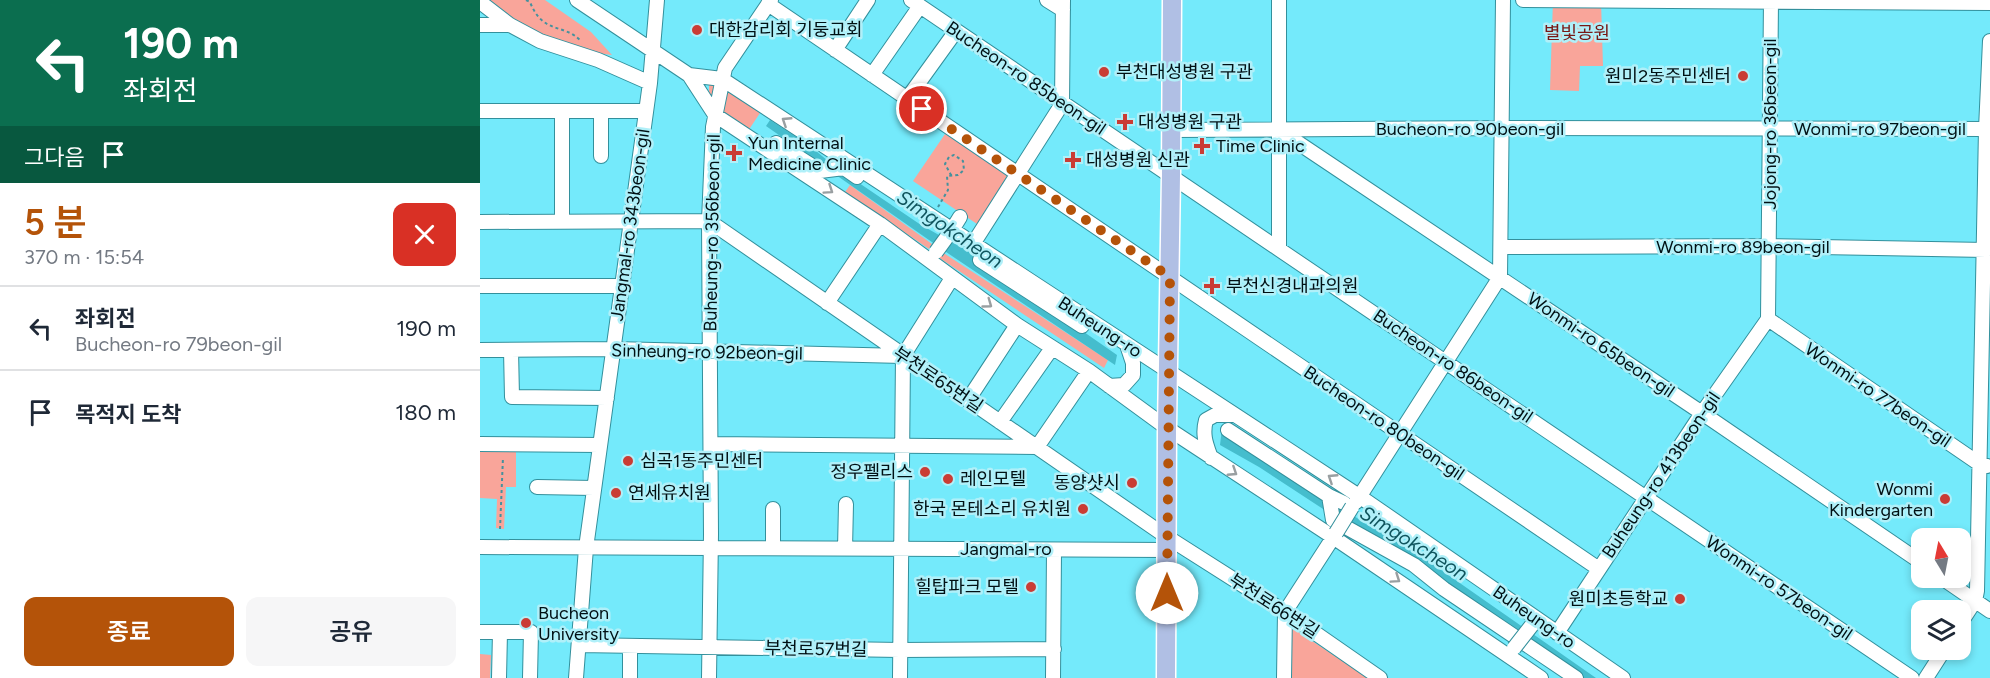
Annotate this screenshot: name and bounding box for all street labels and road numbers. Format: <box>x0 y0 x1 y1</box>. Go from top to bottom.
street label: Bucheon-ro 85beon-gil <box>942 16 1110 140</box>
street label: Jojong-ro 36beon-gil <box>1759 38 1781 210</box>
street label: Bucheon-ro 90beon-gil <box>1376 118 1564 140</box>
street label: Wonmi-ro 97beon-gil <box>1794 118 1966 140</box>
street label: Jangmal-ro 343beon-gil <box>606 127 654 323</box>
street label: Buheung-ro 356beon-gil <box>699 134 725 332</box>
street label: Wonmi-ro 89beon-gil <box>1656 236 1830 258</box>
street label: Wonmi-ro 65beon-gil <box>1523 288 1679 402</box>
street label: Buheung-ro <box>1054 292 1146 362</box>
street label: Bucheon-ro 86beon-gil <box>1369 304 1537 428</box>
street label: Wonmi-ro 77beon-gil <box>1801 338 1955 452</box>
street label: Sinheung-ro 92beon-gil <box>611 339 803 365</box>
street label: 부천로65번길 <box>889 342 987 418</box>
street label: Bucheon-ro 80beon-gil <box>1299 361 1469 485</box>
street label: Buheung-ro 413beon-gil <box>1597 388 1725 562</box>
street label: Wonmi-ro 57beon-gil <box>1702 531 1856 645</box>
street label: Jangmal-ro <box>960 538 1052 560</box>
street label: 부천로66번길 <box>1225 569 1323 643</box>
street label: Buheung-ro <box>1489 581 1579 653</box>
street label: 부천로57번길 <box>764 637 868 661</box>

